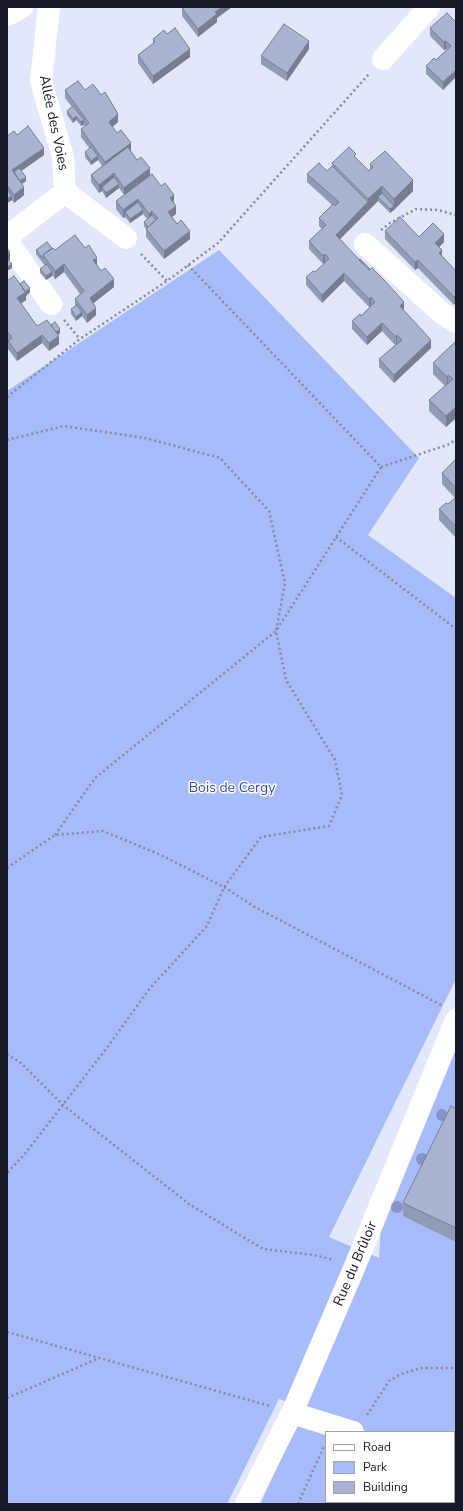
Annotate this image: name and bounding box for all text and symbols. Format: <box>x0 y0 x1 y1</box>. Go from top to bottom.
street label: Allée des Voies <box>35 74 71 172</box>
park label: Bois de Cergy <box>189 781 275 797</box>
street label: Rue du Brûloir <box>331 1219 381 1309</box>
legend <box>325 1431 455 1503</box>
text: Road <box>363 1439 391 1455</box>
text: Park <box>363 1459 387 1475</box>
text: Building <box>363 1479 408 1495</box>

